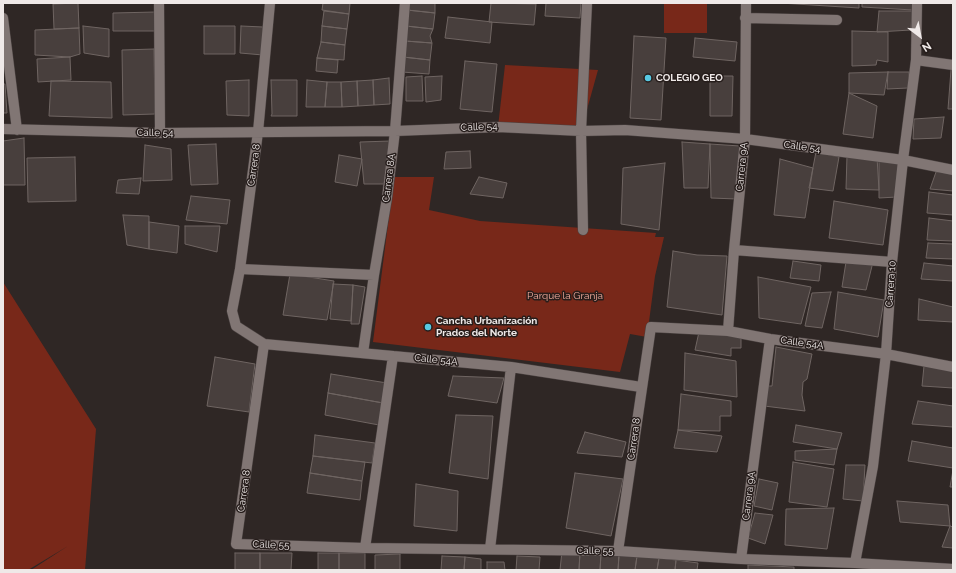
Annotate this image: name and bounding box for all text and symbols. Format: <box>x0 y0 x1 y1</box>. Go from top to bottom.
north arrow <box>900 16 940 56</box>
text: N <box>920 39 934 54</box>
place label: COLEGIO GEO <box>656 72 723 84</box>
marker: COLEGIO GEO <box>643 73 653 83</box>
street label: Calle 54 <box>460 120 498 134</box>
street label: Calle 54 <box>136 127 174 139</box>
street label: Calle 54 <box>783 138 821 156</box>
street label: Carrera 9A <box>733 142 751 192</box>
street label: Carrera 8 <box>245 143 263 187</box>
street label: Carrera 8A <box>380 153 398 203</box>
street label: Carrera 10 <box>883 260 899 308</box>
park label: Parque la Granja <box>527 290 603 302</box>
place label: Cancha Urbanización Prados del Norte <box>436 315 537 338</box>
marker: Cancha Urbanización Prados del Norte <box>423 322 433 332</box>
street label: Calle 54A <box>779 334 825 352</box>
street label: Calle 54A <box>414 352 458 368</box>
street label: Carrera 8 <box>625 417 643 461</box>
street label: Carrera 8 <box>235 469 253 513</box>
street label: Carrera 9A <box>740 471 758 521</box>
street label: Calle 55 <box>252 538 290 552</box>
street label: Calle 55 <box>576 545 614 557</box>

